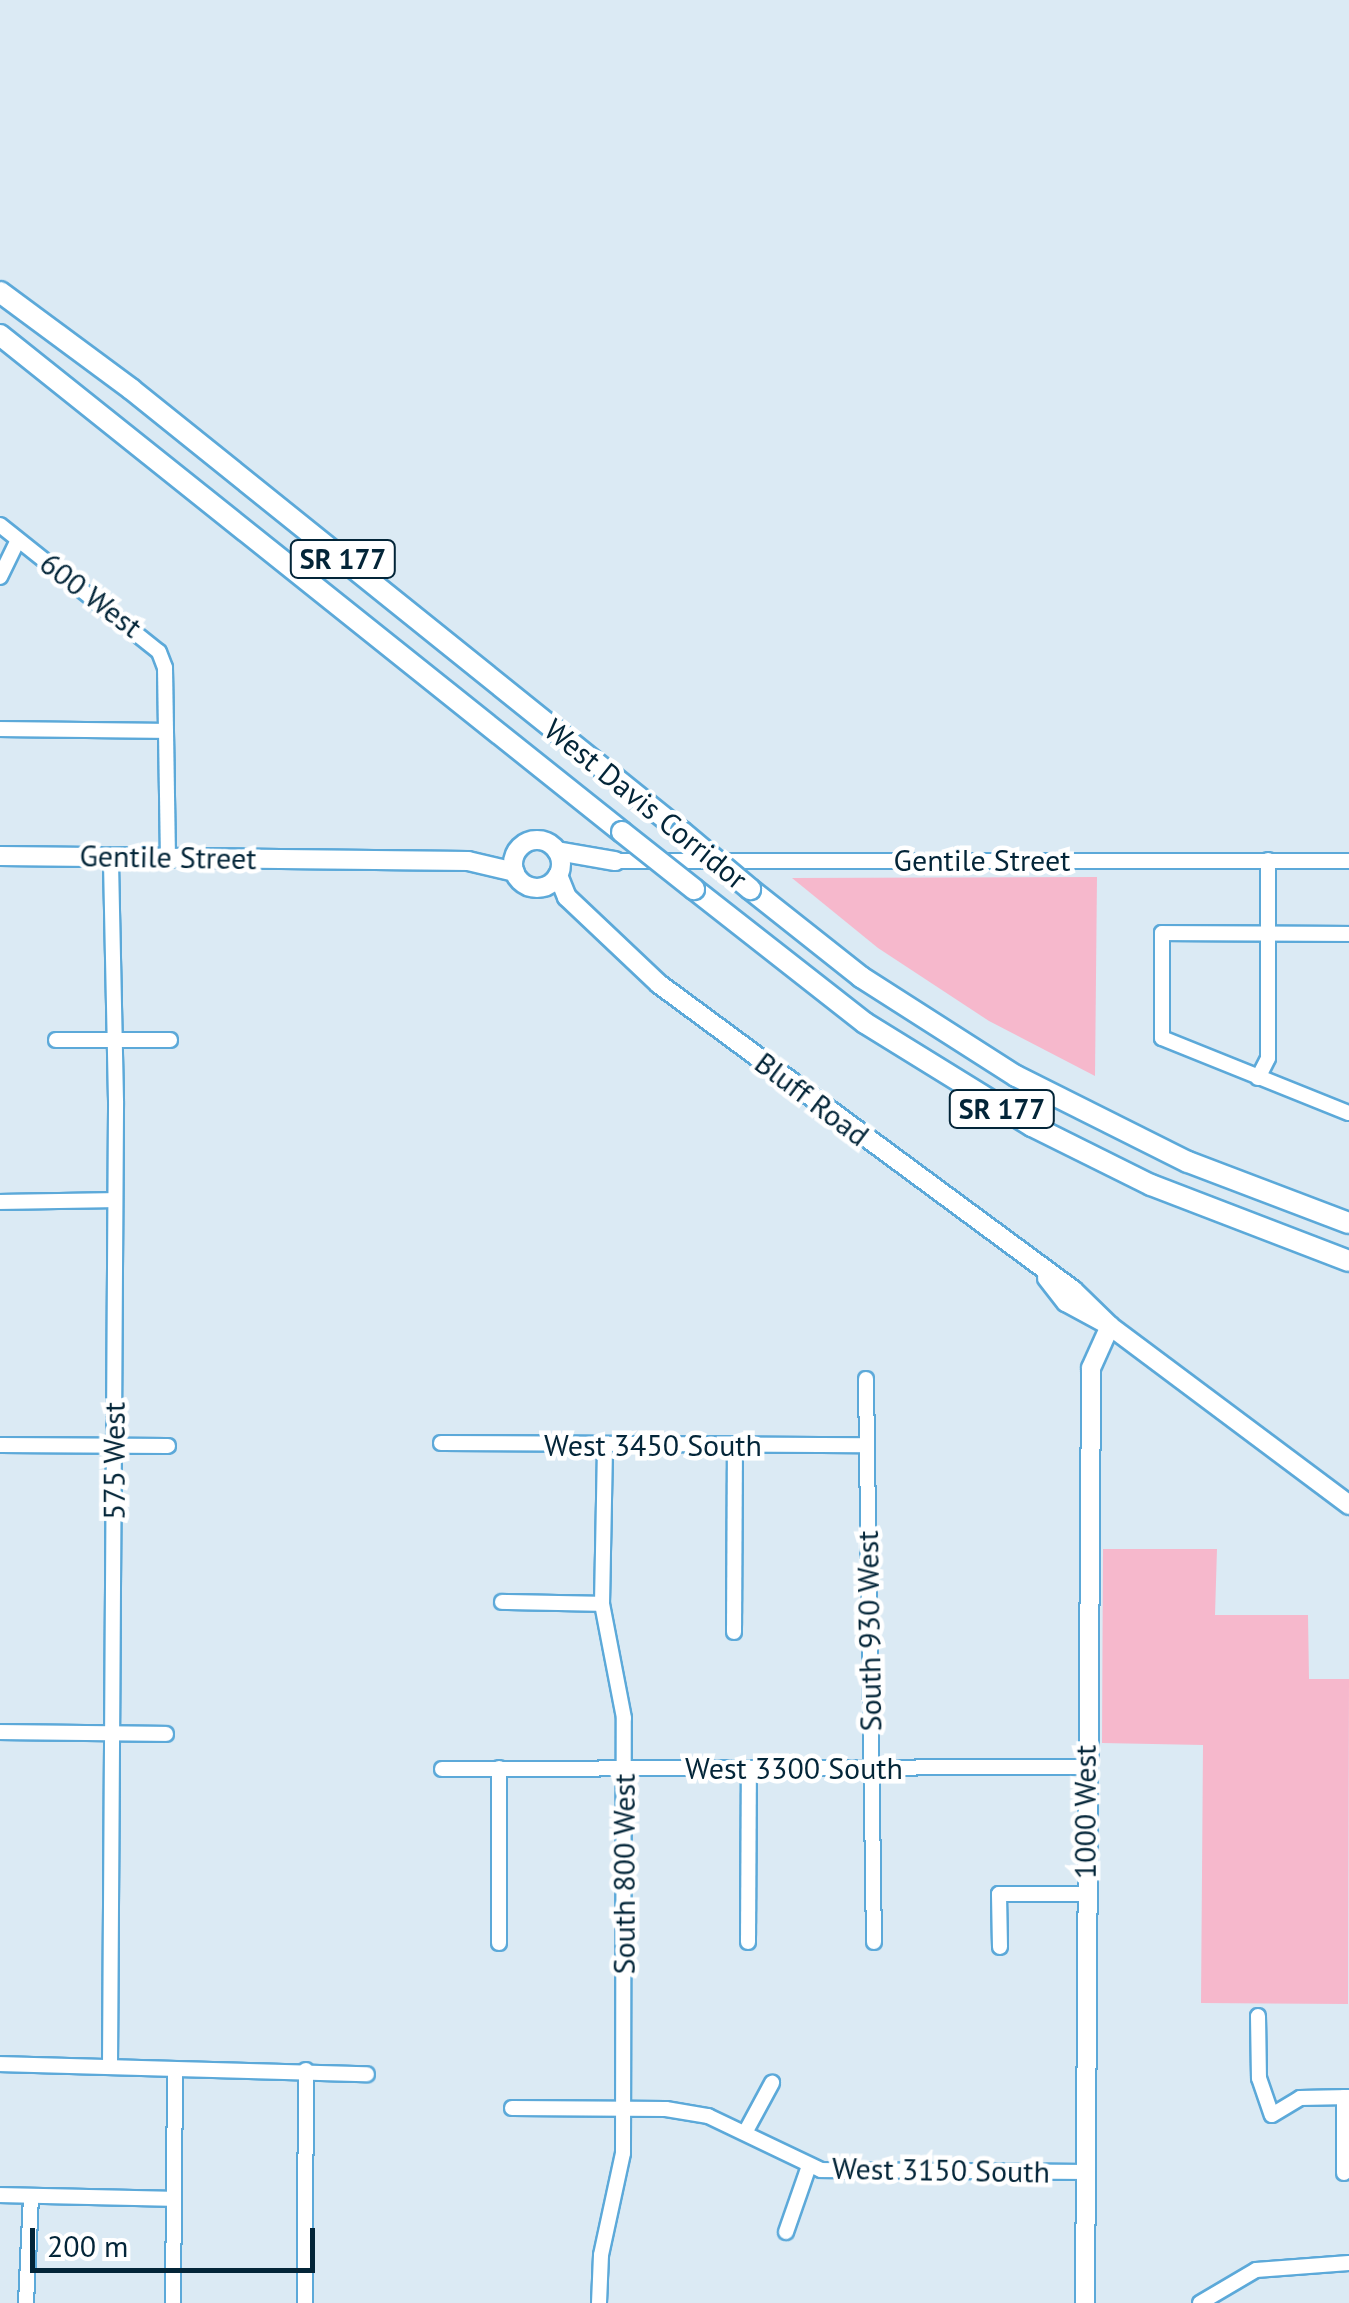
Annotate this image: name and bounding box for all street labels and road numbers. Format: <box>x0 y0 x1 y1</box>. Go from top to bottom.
road number: SR 177 <box>288 536 398 582</box>
street label: 600 West <box>33 545 149 645</box>
street label: West Davis Corridor <box>537 711 755 897</box>
street label: Gentile Street <box>79 837 257 877</box>
street label: Gentile Street <box>894 842 1070 878</box>
street label: Bluff Road <box>748 1045 876 1153</box>
road number: SR 177 <box>947 1086 1057 1132</box>
street label: 575 West <box>96 1402 132 1520</box>
street label: West 3450 South <box>544 1427 762 1463</box>
street label: South 930 West <box>849 1530 889 1732</box>
street label: 1000 West <box>1067 1744 1103 1880</box>
street label: West 3300 South <box>685 1750 903 1786</box>
street label: South 800 West <box>606 1773 642 1975</box>
street label: West 3150 South <box>832 2150 1050 2190</box>

